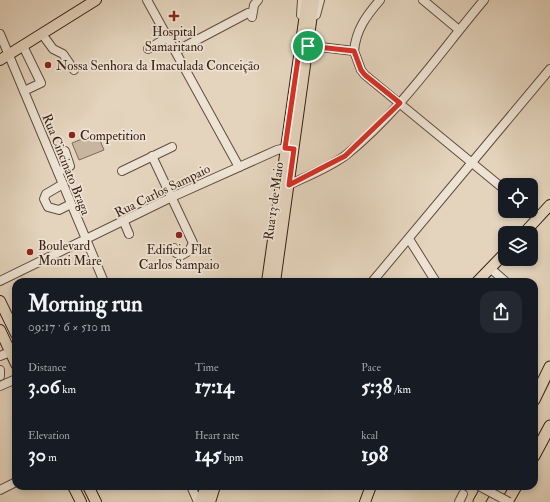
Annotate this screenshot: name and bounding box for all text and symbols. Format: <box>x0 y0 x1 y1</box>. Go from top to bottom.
marker: Hospital Samaritano <box>168 10 180 22</box>
place label: Hospital Samaritano <box>145 24 203 55</box>
pin <box>291 29 325 63</box>
icon: arrive <box>297 35 319 57</box>
place label: Nossa Senhora da Imaculada Conceição <box>56 58 260 74</box>
marker: Nossa Senhora da Imaculada Conceição <box>43 60 53 70</box>
street label: Rua Cincinato Braga <box>38 111 94 218</box>
place label: Competition <box>80 128 146 145</box>
marker: Competition <box>67 130 77 140</box>
street label: Rua Carlos Sampaio <box>112 161 213 222</box>
street label: Rua 13 de Maio <box>261 161 287 241</box>
map controls <box>498 178 538 266</box>
button: locate <box>498 178 538 218</box>
button: layers <box>498 226 538 266</box>
marker: Edificio Flat Carlos Sampaio <box>174 230 184 240</box>
place label: Boulevard Monti Mare <box>38 238 102 269</box>
place label: Edificio Flat Carlos Sampaio <box>139 242 219 274</box>
marker: Boulevard Monti Mare <box>25 247 35 257</box>
text: Morning run <box>28 290 143 318</box>
button: share <box>480 291 522 333</box>
text: 09:17 · 6 × 510 m <box>28 319 111 335</box>
text: Distance <box>28 361 66 374</box>
text: Time <box>195 361 219 374</box>
text: Pace <box>361 361 381 374</box>
text: 3.06 <box>28 374 60 399</box>
text: 17:14 <box>195 374 234 399</box>
text: 5:38 <box>361 374 392 399</box>
text: km <box>60 383 76 396</box>
text: /km <box>392 383 411 396</box>
text: Elevation <box>28 429 70 442</box>
text: Heart rate <box>195 429 239 442</box>
text: kcal <box>361 429 378 442</box>
text: 30 <box>28 442 46 467</box>
text: 145 <box>195 442 221 467</box>
text: 198 <box>361 442 388 467</box>
text: m <box>46 451 57 464</box>
text: bpm <box>221 451 243 464</box>

